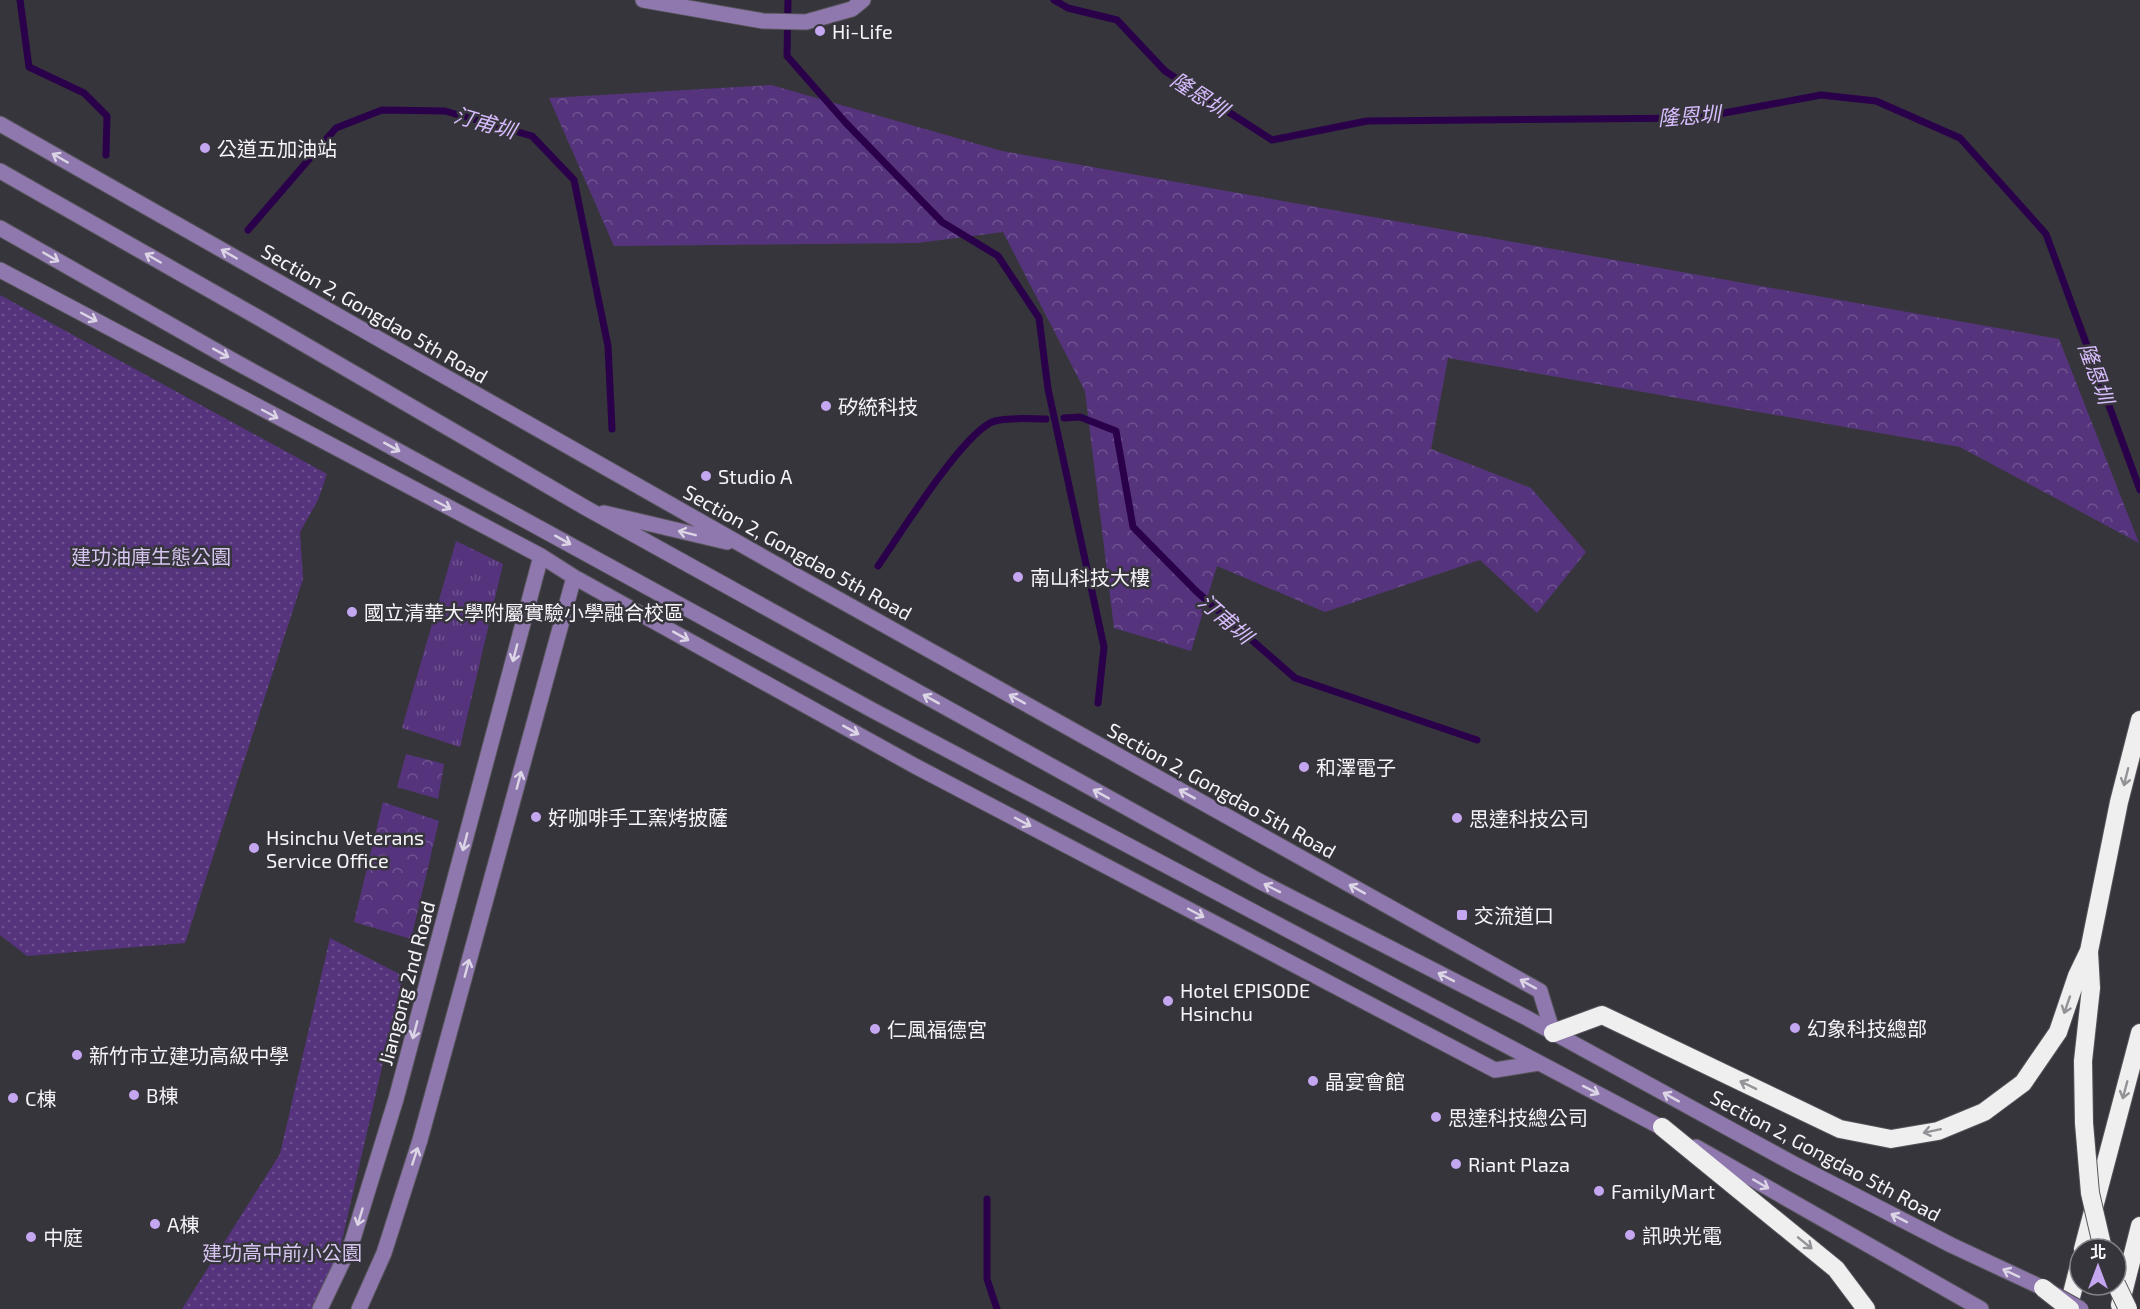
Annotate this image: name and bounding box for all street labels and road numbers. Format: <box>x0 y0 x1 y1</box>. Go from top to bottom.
street label: Section 2, Gongdao 5th Road <box>258 238 492 388</box>
street label: Section 2, Gongdao 5th Road <box>680 479 916 625</box>
street label: Section 2, Gongdao 5th Road <box>1104 717 1340 863</box>
street label: Jiangong 2nd Road <box>373 898 439 1068</box>
street label: Section 2, Gongdao 5th Road <box>1707 1084 1945 1226</box>

